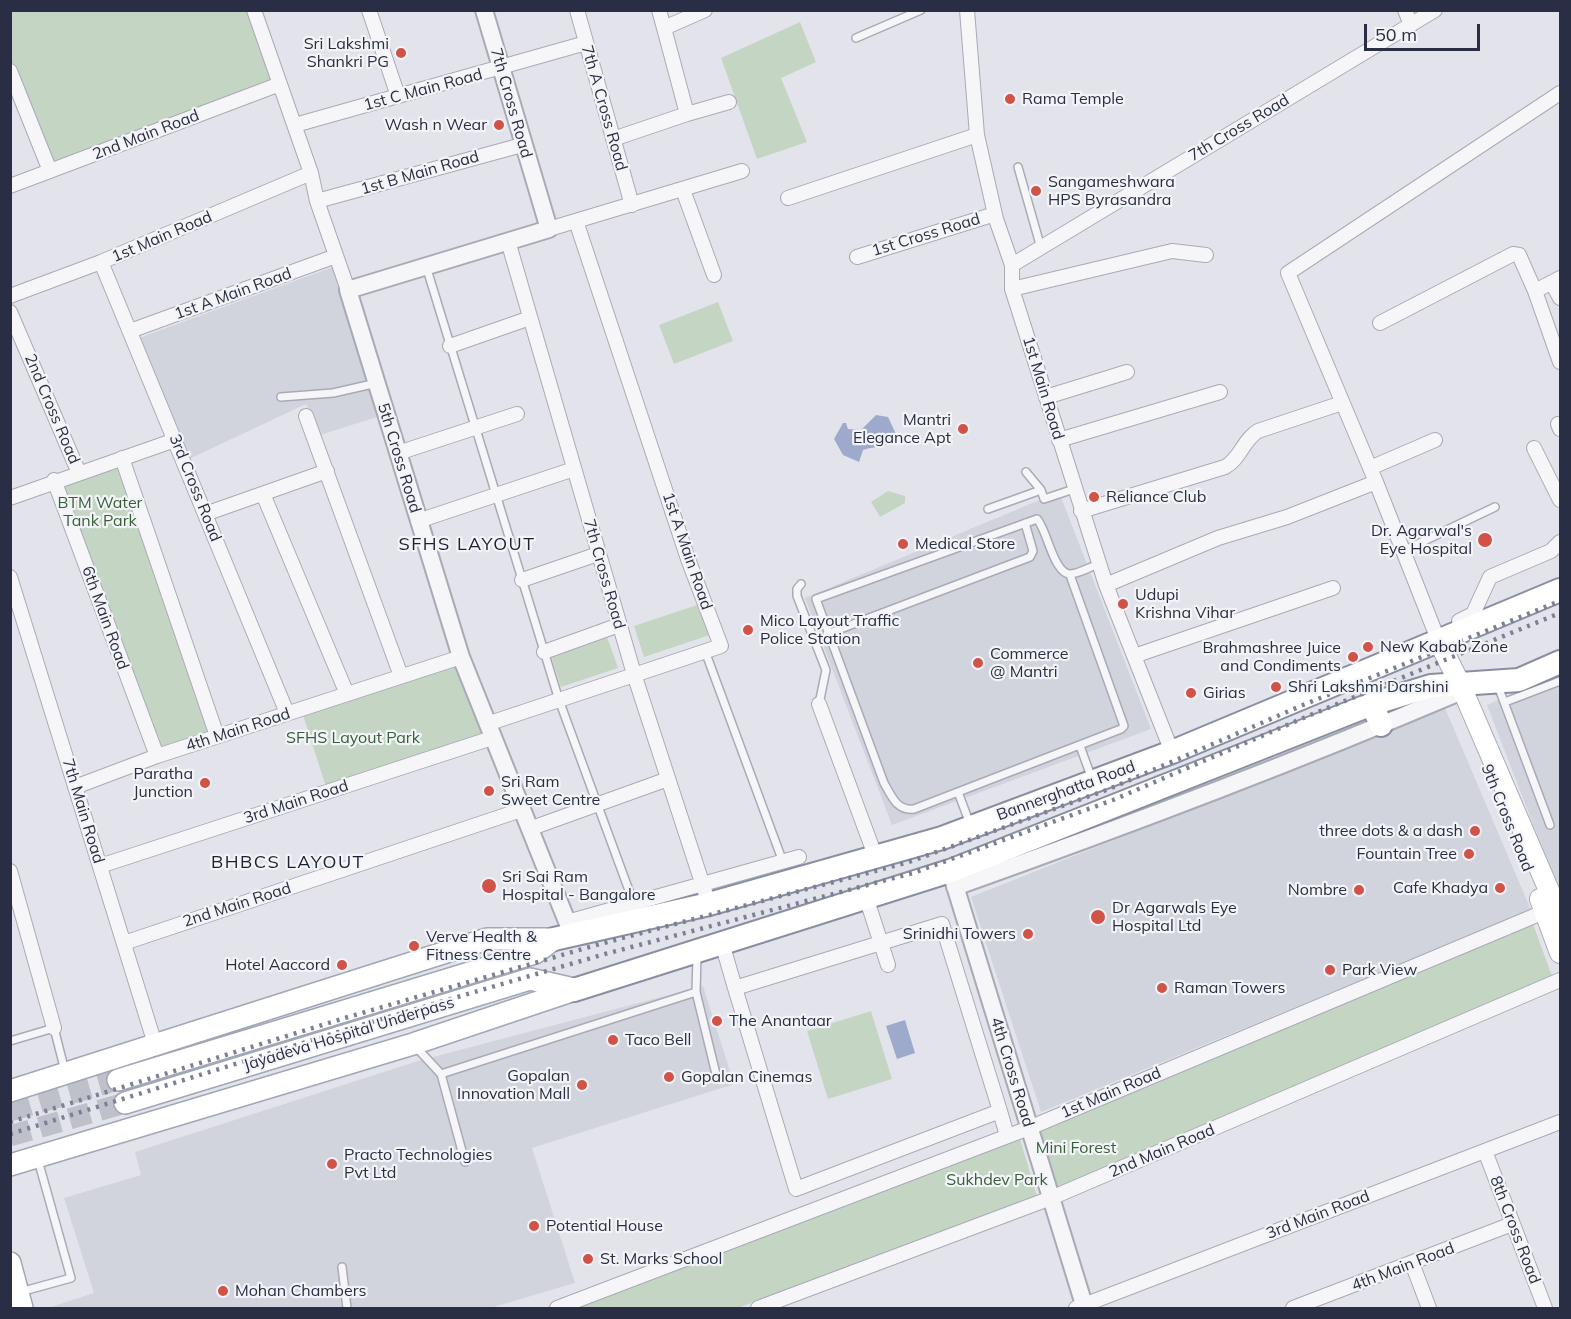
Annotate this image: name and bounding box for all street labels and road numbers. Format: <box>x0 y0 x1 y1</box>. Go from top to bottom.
street label: 7th A Cross Road <box>577 43 631 173</box>
street label: 7th Cross Road <box>486 46 536 160</box>
street label: 1st C Main Road <box>361 65 485 115</box>
street label: 7th Cross Road <box>1185 90 1293 166</box>
street label: 2nd Main Road <box>90 106 202 164</box>
street label: 1st B Main Road <box>359 147 481 199</box>
street label: 1st Main Road <box>109 207 215 267</box>
street label: 1st Cross Road <box>870 209 982 261</box>
street label: 1st A Main Road <box>172 264 294 324</box>
street label: 1st Main Road <box>1018 334 1068 442</box>
street label: 2nd Cross Road <box>20 351 84 467</box>
street label: 5th Cross Road <box>373 401 425 515</box>
street label: 3rd Cross Road <box>165 431 225 545</box>
street label: 1st A Main Road <box>658 490 716 612</box>
street label: 7th Cross Road <box>579 517 629 631</box>
street label: 6th Main Road <box>77 564 133 672</box>
street label: 4th Main Road <box>183 704 293 756</box>
street label: 7th Main Road <box>58 756 108 866</box>
street label: Bannerghatta Road <box>994 757 1138 825</box>
street label: 9th Cross Road <box>1477 762 1537 874</box>
street label: 3rd Main Road <box>241 776 351 828</box>
street label: 2nd Main Road <box>180 878 294 932</box>
street label: Jayadeva Hospital Underpass <box>241 993 457 1075</box>
street label: 4th Cross Road <box>986 1015 1038 1129</box>
street label: 1st Main Road <box>1058 1063 1164 1123</box>
street label: 2nd Main Road <box>1106 1120 1218 1182</box>
street label: 8th Cross Road <box>1486 1173 1544 1287</box>
street label: 3rd Main Road <box>1264 1187 1372 1243</box>
street label: 4th Main Road <box>1349 1239 1457 1295</box>

